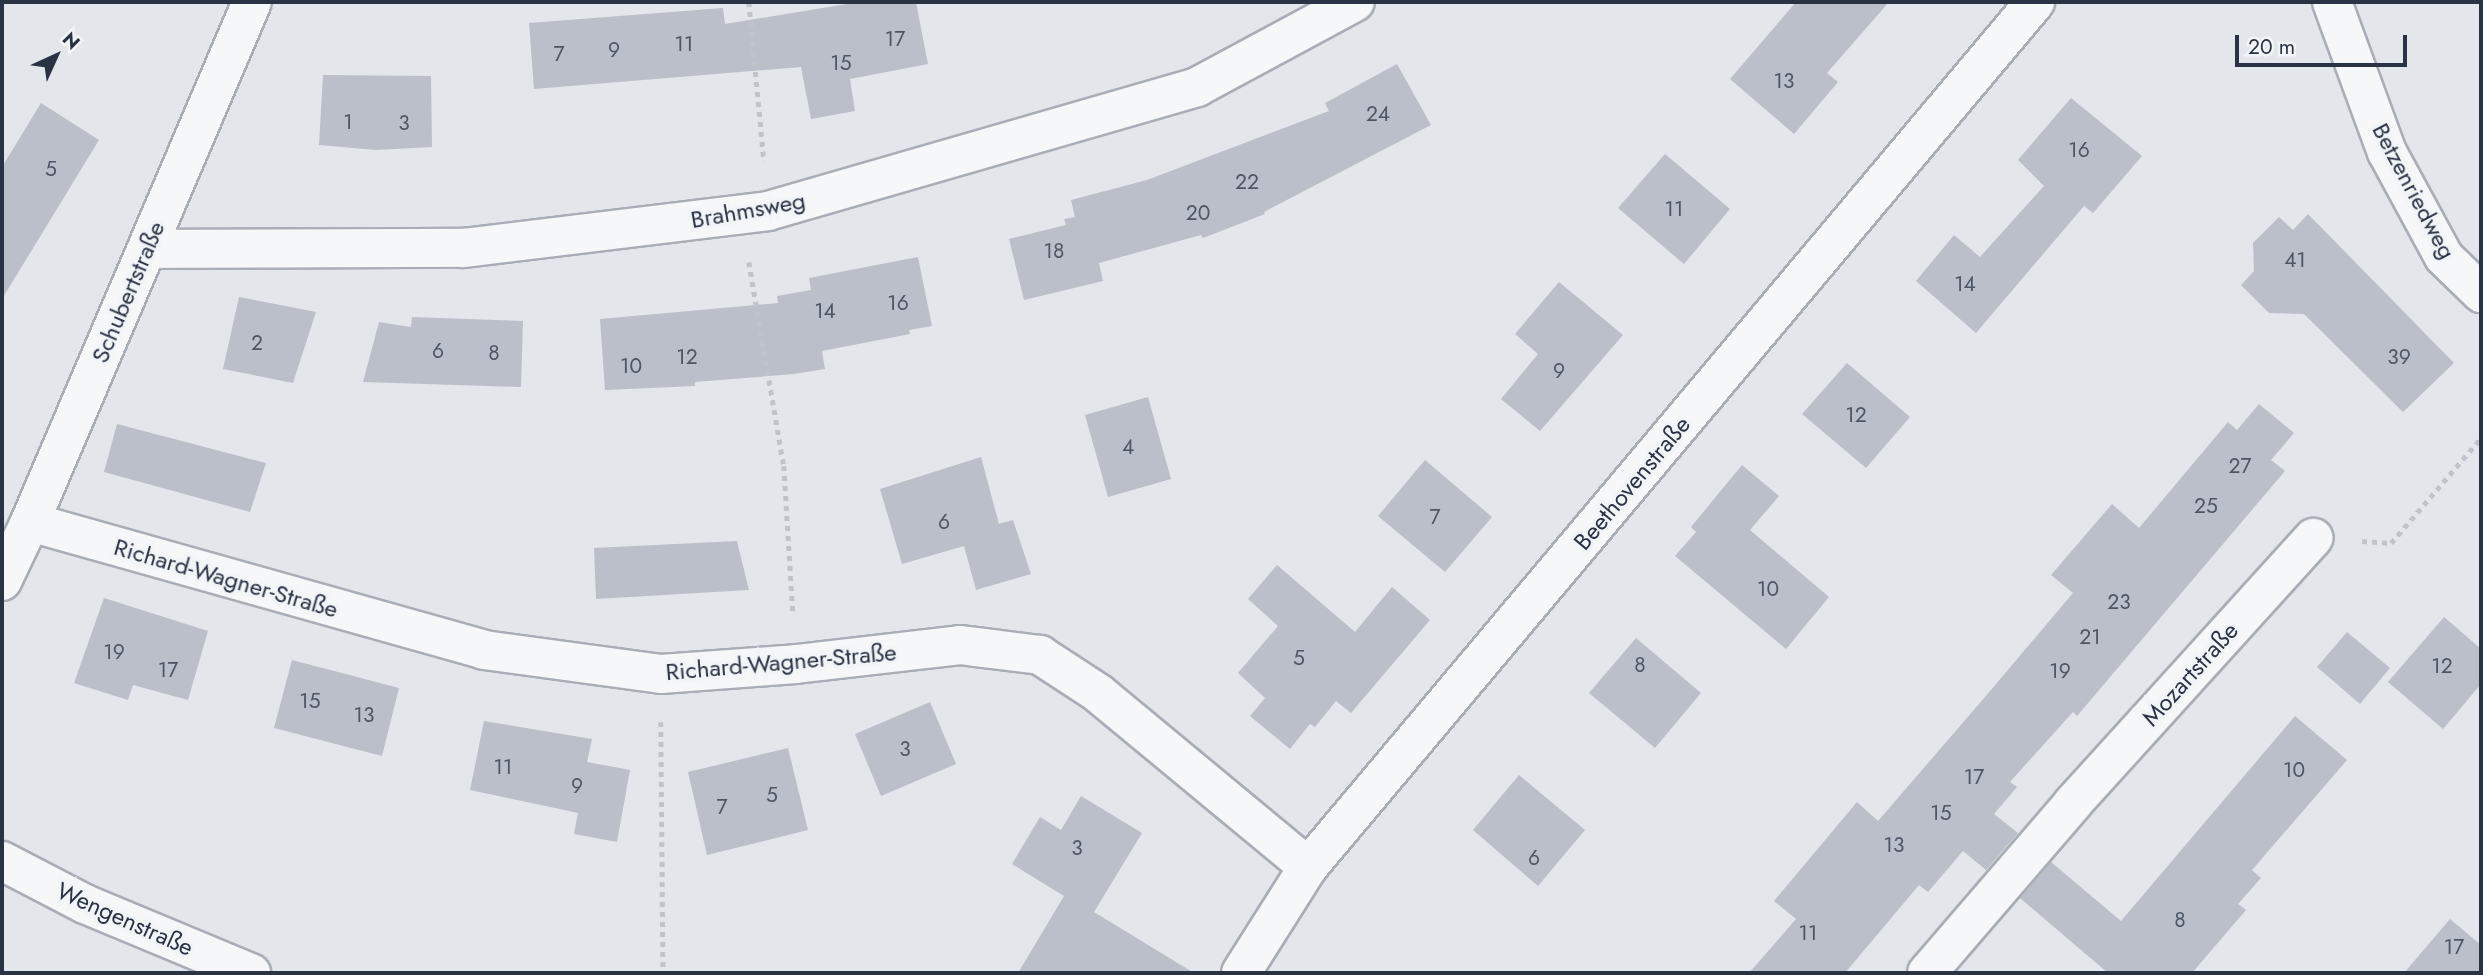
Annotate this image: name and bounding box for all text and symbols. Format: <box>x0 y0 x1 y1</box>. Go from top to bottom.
north arrow <box>21 21 91 91</box>
scale bar <box>2238 21 2410 65</box>
text: N <box>56 26 86 56</box>
house number: 17 <box>885 26 905 52</box>
house number: 11 <box>675 31 693 57</box>
text: 20 m <box>2248 32 2295 62</box>
house number: 9 <box>608 37 620 63</box>
house number: 7 <box>553 41 565 67</box>
house number: 15 <box>830 50 852 76</box>
house number: 13 <box>1774 68 1794 94</box>
house number: 24 <box>1366 101 1390 127</box>
house number: 1 <box>343 109 353 135</box>
house number: 3 <box>398 110 410 136</box>
street label: Betzenriedweg <box>2366 118 2462 264</box>
house number: 16 <box>2068 137 2090 163</box>
house number: 5 <box>45 156 57 182</box>
house number: 22 <box>1235 169 1259 195</box>
street label: Brahmsweg <box>688 186 808 234</box>
house number: 11 <box>1665 196 1683 222</box>
house number: 20 <box>1186 200 1210 226</box>
street label: Schubertstraße <box>85 217 171 367</box>
house number: 18 <box>1044 238 1064 264</box>
house number: 41 <box>2284 247 2306 273</box>
house number: 14 <box>1954 271 1976 297</box>
house number: 16 <box>887 290 909 316</box>
house number: 14 <box>814 298 836 324</box>
house number: 2 <box>251 330 263 356</box>
house number: 6 <box>432 338 444 364</box>
house number: 8 <box>488 340 500 366</box>
house number: 12 <box>676 344 698 370</box>
house number: 39 <box>2387 344 2411 370</box>
house number: 10 <box>620 353 642 379</box>
house number: 9 <box>1553 358 1565 384</box>
house number: 12 <box>1845 402 1867 428</box>
street label: Beethovenstraße <box>1568 410 1696 556</box>
house number: 4 <box>1122 434 1134 460</box>
house number: 27 <box>2229 453 2251 479</box>
house number: 25 <box>2194 493 2218 519</box>
house number: 7 <box>1429 504 1441 530</box>
house number: 6 <box>938 509 950 535</box>
street label: Richard-Wagner-Straße <box>111 532 341 624</box>
house number: 10 <box>1757 576 1779 602</box>
house number: 23 <box>2107 589 2131 615</box>
street label: Mozartstraße <box>2136 616 2244 732</box>
house number: 21 <box>2079 624 2101 650</box>
street label: Richard-Wagner-Straße <box>664 638 898 686</box>
house number: 19 <box>103 639 125 665</box>
house number: 5 <box>1293 645 1305 671</box>
house number: 8 <box>1634 652 1646 678</box>
house number: 12 <box>2431 653 2453 679</box>
house number: 17 <box>158 657 178 683</box>
house number: 19 <box>2049 658 2071 684</box>
house number: 15 <box>299 688 321 714</box>
house number: 13 <box>354 702 374 728</box>
house number: 3 <box>899 736 911 762</box>
house number: 11 <box>494 754 512 780</box>
house number: 10 <box>2283 757 2305 783</box>
house number: 17 <box>1964 764 1984 790</box>
house number: 9 <box>571 773 583 799</box>
house number: 5 <box>766 782 778 808</box>
house number: 7 <box>716 794 728 820</box>
house number: 15 <box>1930 800 1952 826</box>
house number: 13 <box>1884 832 1904 858</box>
house number: 3 <box>1071 835 1083 861</box>
house number: 6 <box>1528 845 1540 871</box>
street label: Wengenstraße <box>52 876 198 962</box>
house number: 8 <box>2174 907 2186 933</box>
house number: 11 <box>1799 920 1817 946</box>
house number: 17 <box>2444 934 2464 960</box>

